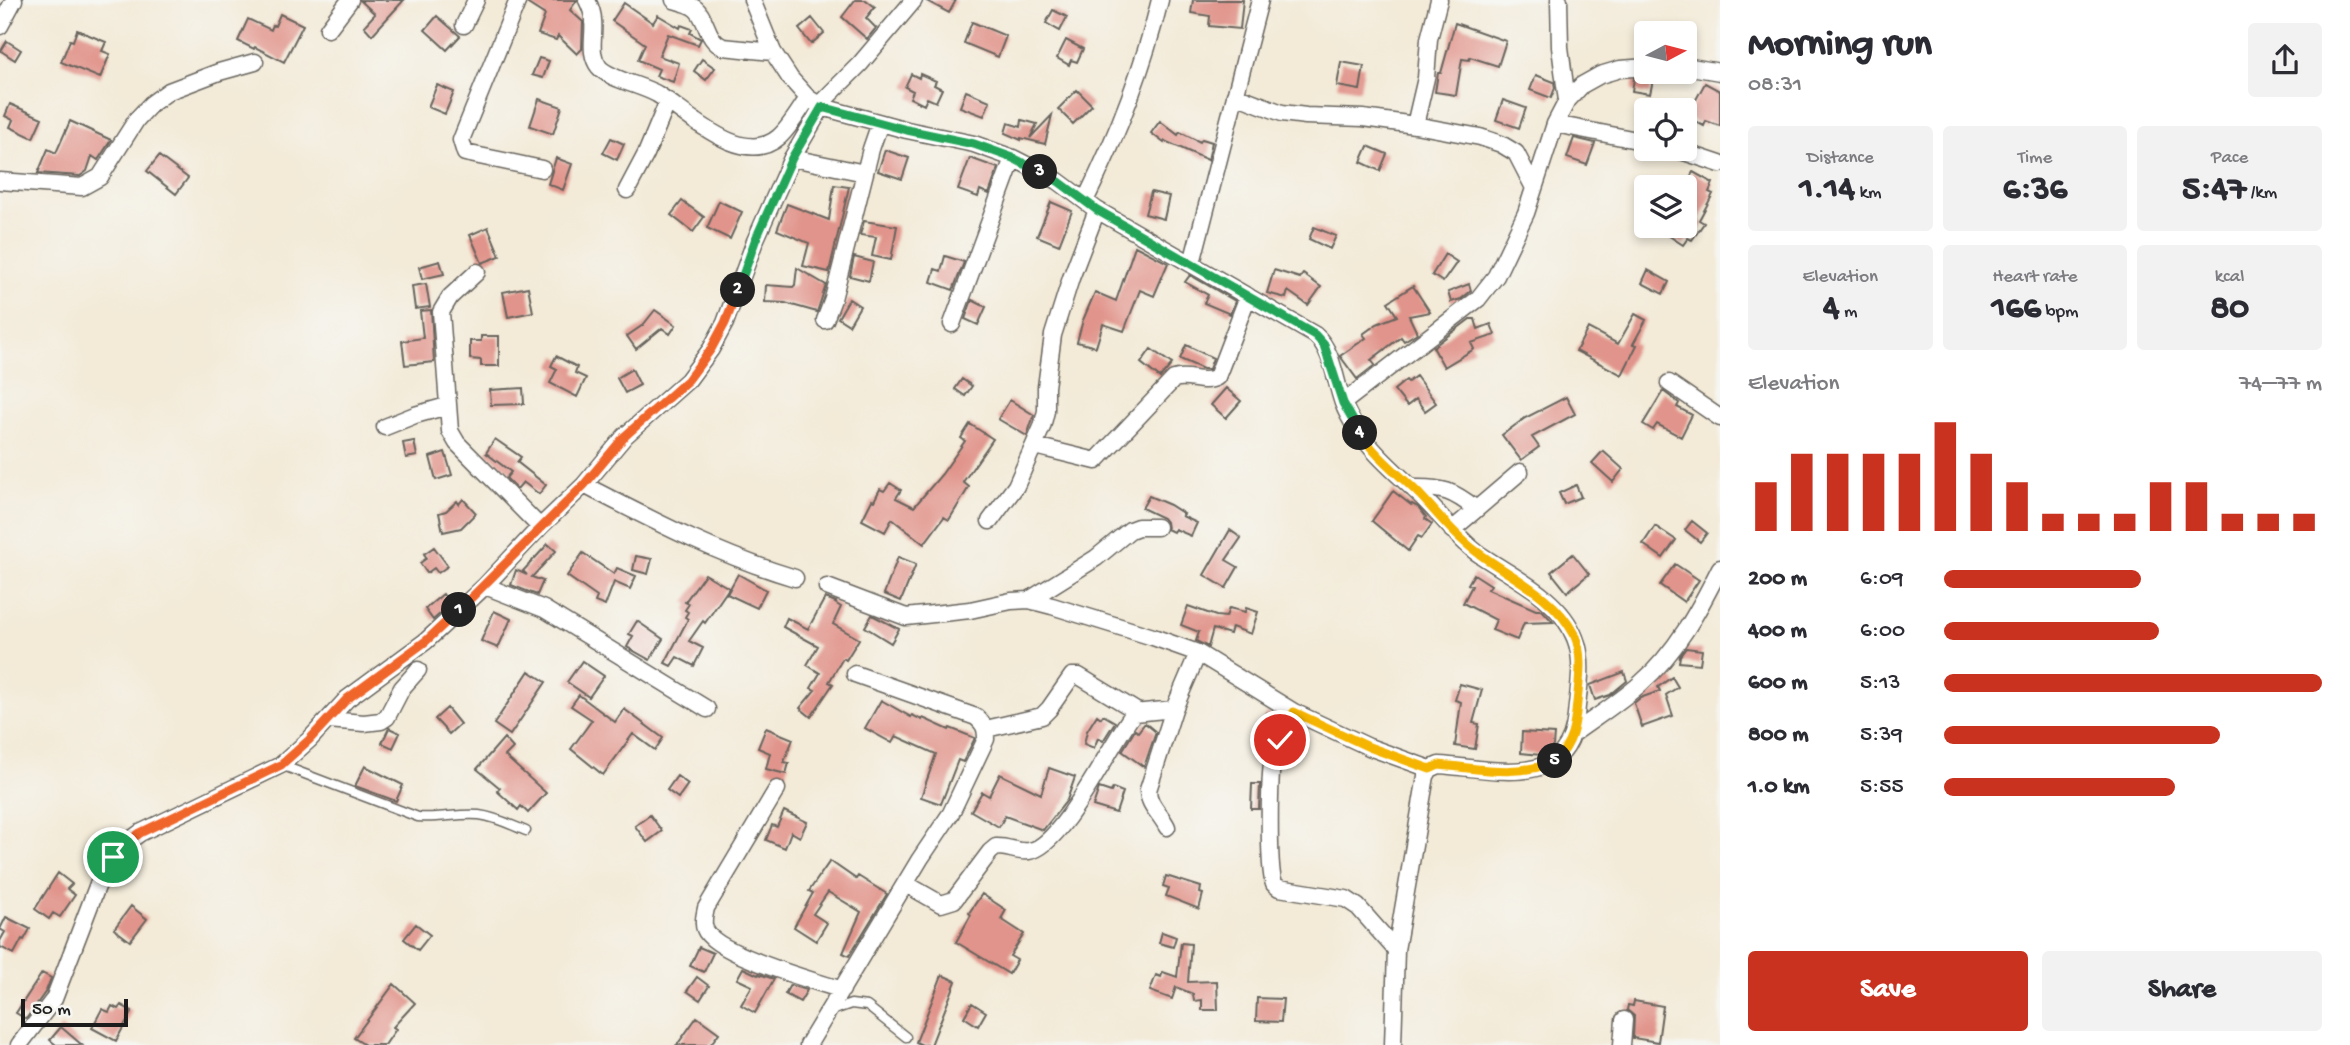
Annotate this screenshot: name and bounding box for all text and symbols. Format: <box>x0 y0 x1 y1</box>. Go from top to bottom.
north arrow <box>1634 21 1698 84</box>
map controls <box>1634 21 1697 238</box>
button: share <box>2248 23 2322 97</box>
text: Morning run <box>1748 24 1932 68</box>
text: 08:31 <box>1748 72 1802 99</box>
button: locate <box>1634 98 1697 161</box>
text: Distance <box>1807 147 1874 170</box>
text: Time <box>2018 147 2052 170</box>
text: Pace <box>2211 147 2248 170</box>
pin: 3 <box>1023 154 1058 190</box>
text: 3 <box>1035 160 1044 183</box>
text: 1.14 <box>1799 170 1855 211</box>
text: 6:36 <box>2003 170 2067 211</box>
text: 5:47 <box>2182 170 2246 211</box>
button: layers <box>1634 175 1697 238</box>
text: km <box>1855 182 1881 205</box>
text: /km <box>2246 182 2277 205</box>
text: Elevation <box>1803 266 1878 289</box>
text: Heart rate <box>1992 266 2078 289</box>
text: kcal <box>2215 266 2245 289</box>
pin: 2 <box>720 272 756 308</box>
text: 2 <box>733 278 742 301</box>
text: 4 <box>1823 289 1840 330</box>
text: 166 <box>1991 289 2041 330</box>
text: 80 <box>2210 289 2249 330</box>
text: m <box>1840 301 1858 324</box>
text: bpm <box>2041 301 2078 324</box>
text: Elevation <box>1748 371 1839 398</box>
text: 74–77 m <box>2239 371 2322 398</box>
pin: 4 <box>1342 416 1378 450</box>
text: 4 <box>1355 421 1364 444</box>
text: 200 m <box>1748 566 1807 593</box>
text: 6:09 <box>1860 566 1903 593</box>
pin: 1 <box>442 592 476 628</box>
text: 1 <box>455 598 462 621</box>
text: 400 m <box>1748 618 1807 645</box>
text: 6:00 <box>1860 618 1905 645</box>
text: 600 m <box>1748 670 1808 697</box>
text: 5:13 <box>1860 670 1901 697</box>
pin <box>1250 710 1310 770</box>
icon: check <box>1261 721 1299 759</box>
text: 800 m <box>1748 722 1809 749</box>
text: 5:39 <box>1860 722 1903 749</box>
pin: 5 <box>1538 744 1572 778</box>
text: 5 <box>1550 749 1560 772</box>
text: 1.0 km <box>1748 774 1810 801</box>
text: 5:55 <box>1860 774 1904 801</box>
pin <box>83 827 143 887</box>
icon: arrive <box>94 838 132 876</box>
button: Save <box>1748 951 2028 1031</box>
button: Share <box>2042 951 2322 1031</box>
scale bar <box>21 996 128 1028</box>
text: 50 m <box>32 999 71 1022</box>

